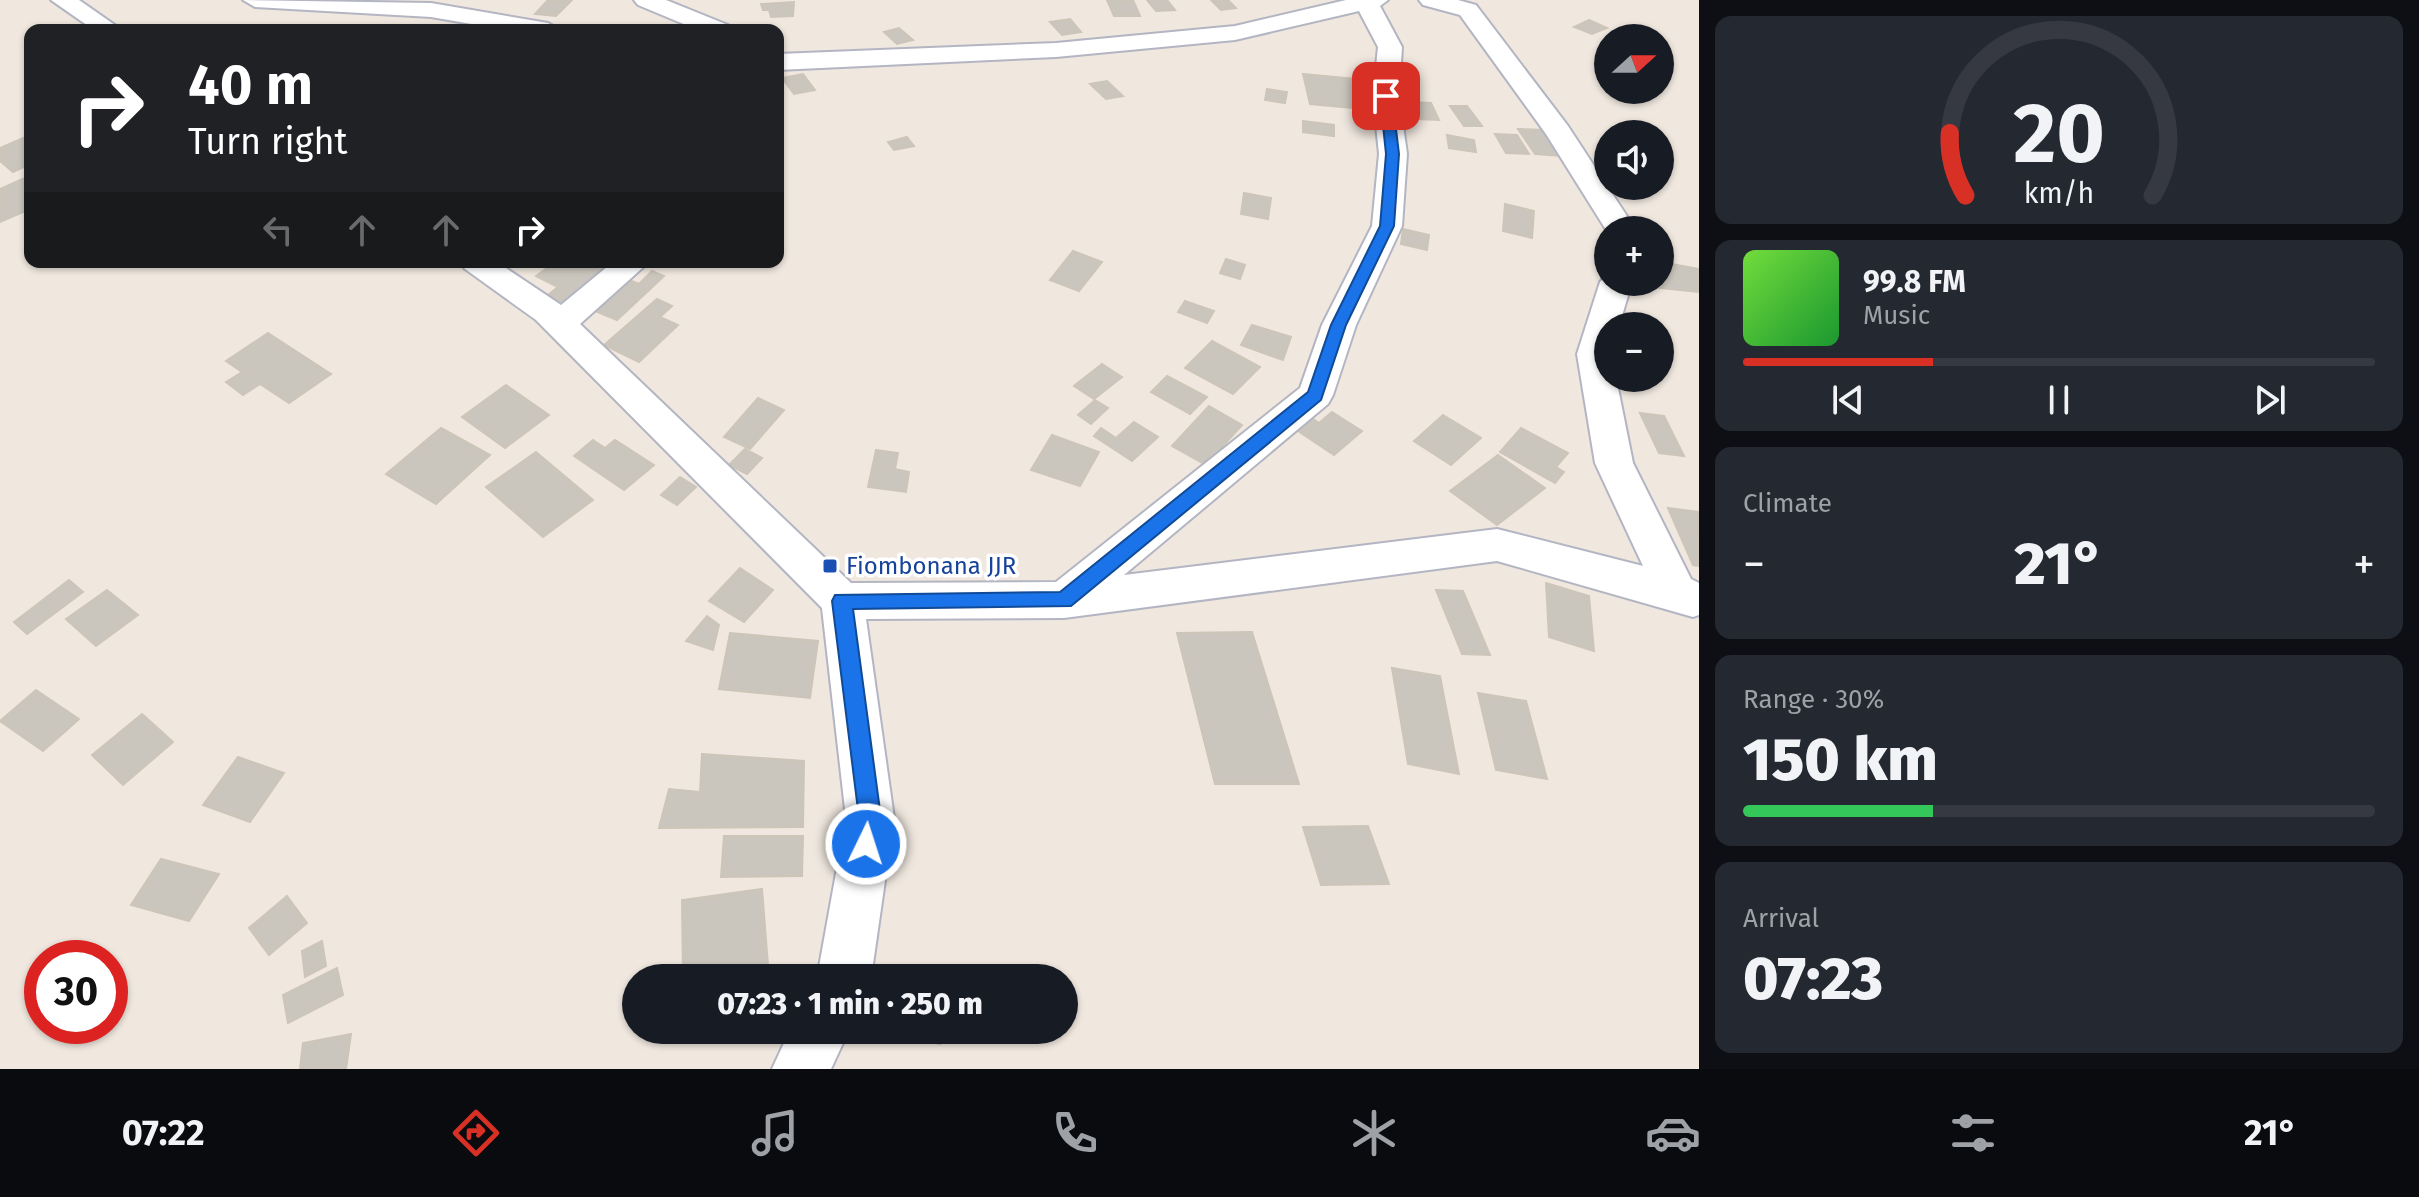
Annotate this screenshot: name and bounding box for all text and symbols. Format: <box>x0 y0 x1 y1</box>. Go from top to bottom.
north arrow <box>1594 24 1674 104</box>
map controls <box>1594 24 1674 392</box>
text: 40 m <box>188 52 313 119</box>
icon: right <box>56 56 160 160</box>
pin <box>1352 62 1420 130</box>
icon: arrive <box>1364 74 1408 118</box>
text: 20 <box>2013 84 2105 184</box>
text: Turn right <box>188 120 348 164</box>
button: sound <box>1594 120 1674 200</box>
text: km/h <box>2024 176 2094 211</box>
icon: left <box>256 208 300 252</box>
icon: ahead <box>340 208 384 252</box>
icon: ahead <box>424 208 468 252</box>
icon: right <box>508 208 552 252</box>
button: + <box>1594 216 1674 296</box>
text: 99.8 FM <box>1863 264 1966 300</box>
text: Music <box>1863 300 1930 331</box>
button: − <box>1594 312 1674 392</box>
icon: previous <box>1826 378 1870 422</box>
icon: pause <box>2037 378 2081 422</box>
icon: next <box>2248 378 2292 422</box>
text: Climate <box>1743 488 1832 519</box>
text: 21° <box>2014 528 2104 600</box>
text: − <box>1743 538 1765 591</box>
text: + <box>2353 538 2375 591</box>
place label: Fiombonana JJR <box>846 552 1016 580</box>
marker: Fiombonana JJR <box>821 557 839 575</box>
text: Range · 30% <box>1743 684 1884 715</box>
text: 150 km <box>1743 724 1938 796</box>
position arrow <box>824 802 908 886</box>
text: Arrival <box>1743 903 1819 934</box>
speed limit sign: 30 <box>24 940 128 1044</box>
text: 07:23 <box>1743 943 1883 1015</box>
text: 07:23 · 1 min · 250 m <box>717 986 983 1022</box>
icon: directions <box>448 1105 504 1161</box>
icon: music <box>747 1105 803 1161</box>
icon: phone <box>1047 1105 1103 1161</box>
icon: climate <box>1346 1105 1402 1161</box>
icon: car <box>1645 1105 1701 1161</box>
icon: filters <box>1945 1105 2001 1161</box>
text: 07:22 <box>122 1111 205 1155</box>
text: 21° <box>2244 1111 2297 1155</box>

